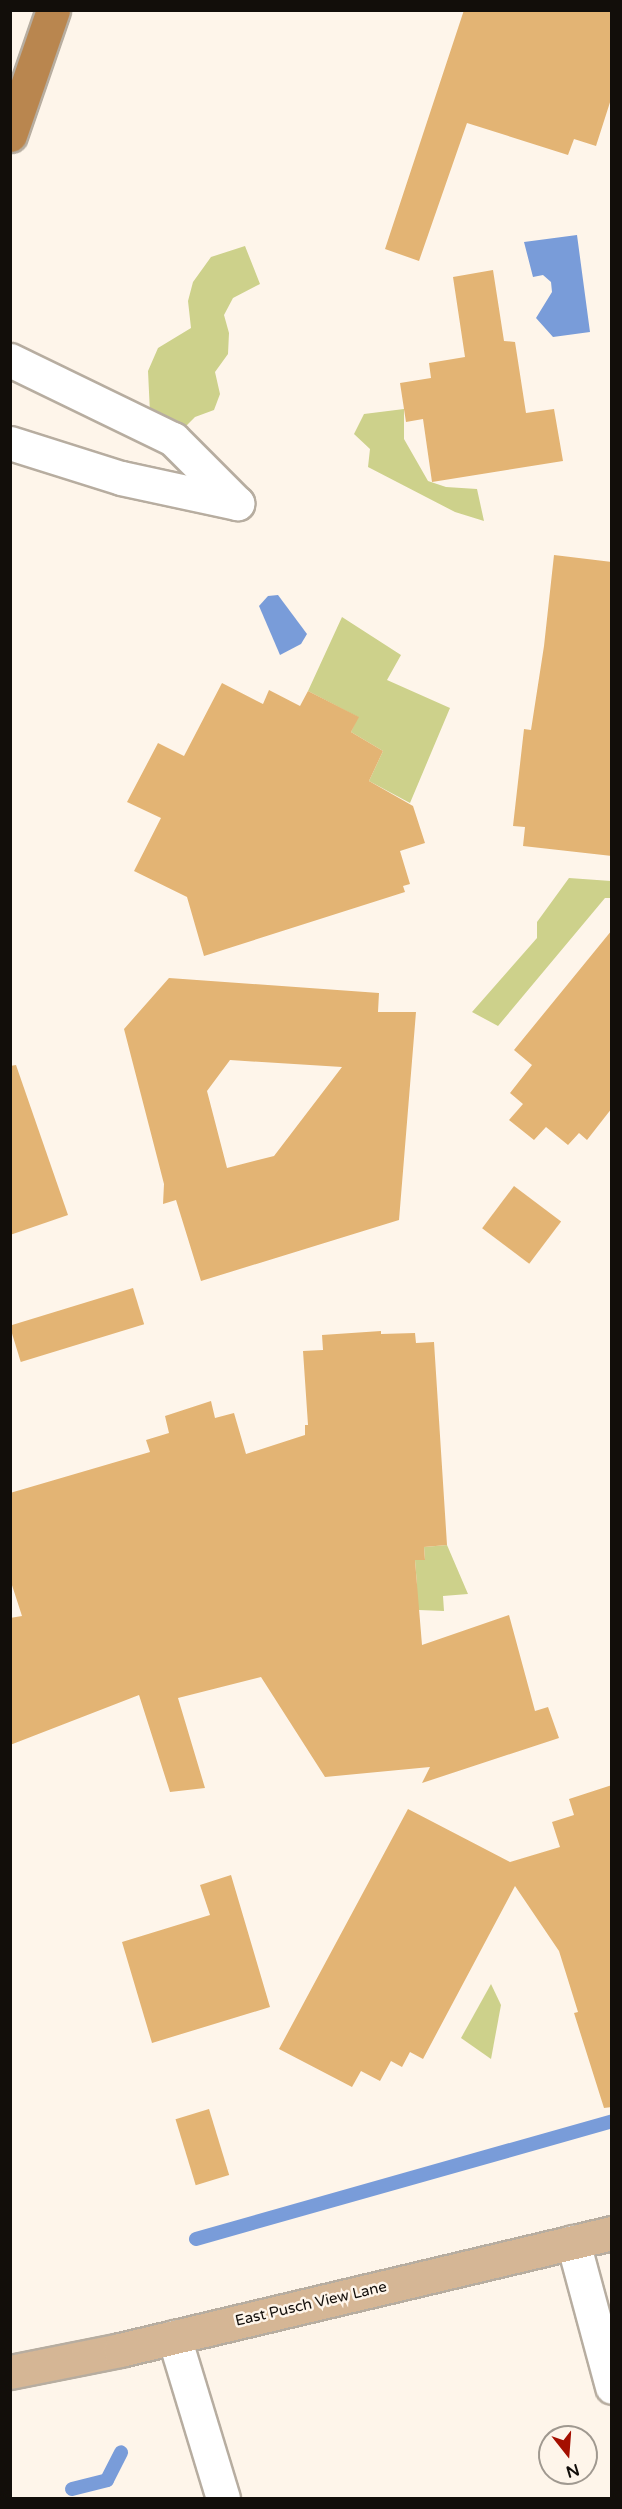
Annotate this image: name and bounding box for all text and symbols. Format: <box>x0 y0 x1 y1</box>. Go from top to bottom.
street label: East Pusch View Lane <box>234 2278 388 2330</box>
north arrow <box>538 2425 598 2485</box>
text: N <box>564 2459 582 2482</box>

